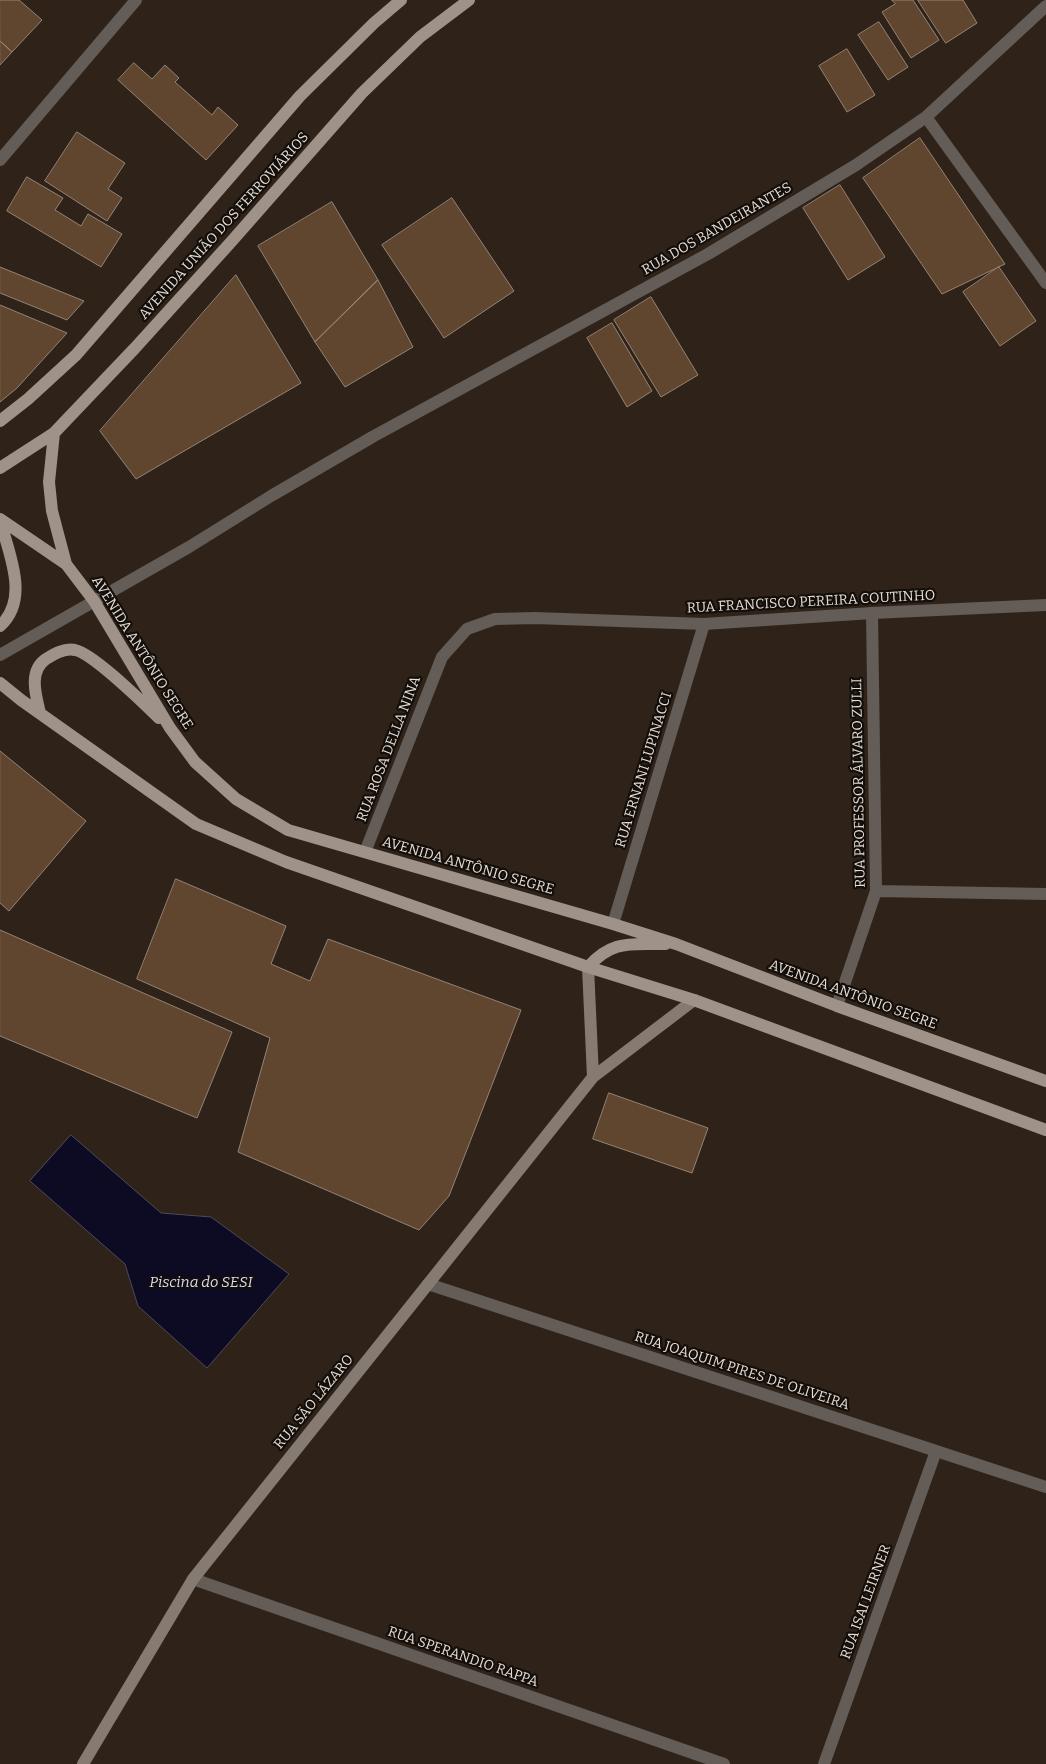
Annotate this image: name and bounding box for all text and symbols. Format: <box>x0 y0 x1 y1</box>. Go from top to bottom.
street label: AVENIDA UNIÃO DOS FERROVIÁRIOS <box>136 129 312 323</box>
street label: RUA DOS BANDEIRANTES <box>639 179 795 279</box>
street label: AVENIDA ANTÔNIO SEGRE <box>88 573 196 733</box>
street label: RUA FRANCISCO PEREIRA COUTINHO <box>686 587 936 617</box>
street label: RUA ROSA DELLA NINA <box>353 674 425 824</box>
street label: RUA PROFESSOR ÁLVARO ZULLI <box>849 678 869 888</box>
street label: RUA ERNANI LUPINACCI <box>612 690 676 850</box>
street label: AVENIDA ANTÔNIO SEGRE <box>380 833 556 899</box>
street label: AVENIDA ANTÔNIO SEGRE <box>767 957 939 1033</box>
water label: Piscina do SESI <box>149 1274 253 1292</box>
street label: RUA JOAQUIM PIRES DE OLIVEIRA <box>632 1328 852 1414</box>
street label: RUA SÃO LÁZARO <box>271 1351 357 1453</box>
street label: RUA ISAI LEIRNER <box>837 1542 895 1662</box>
street label: RUA SPERANDIO RAPPA <box>385 1623 541 1691</box>

